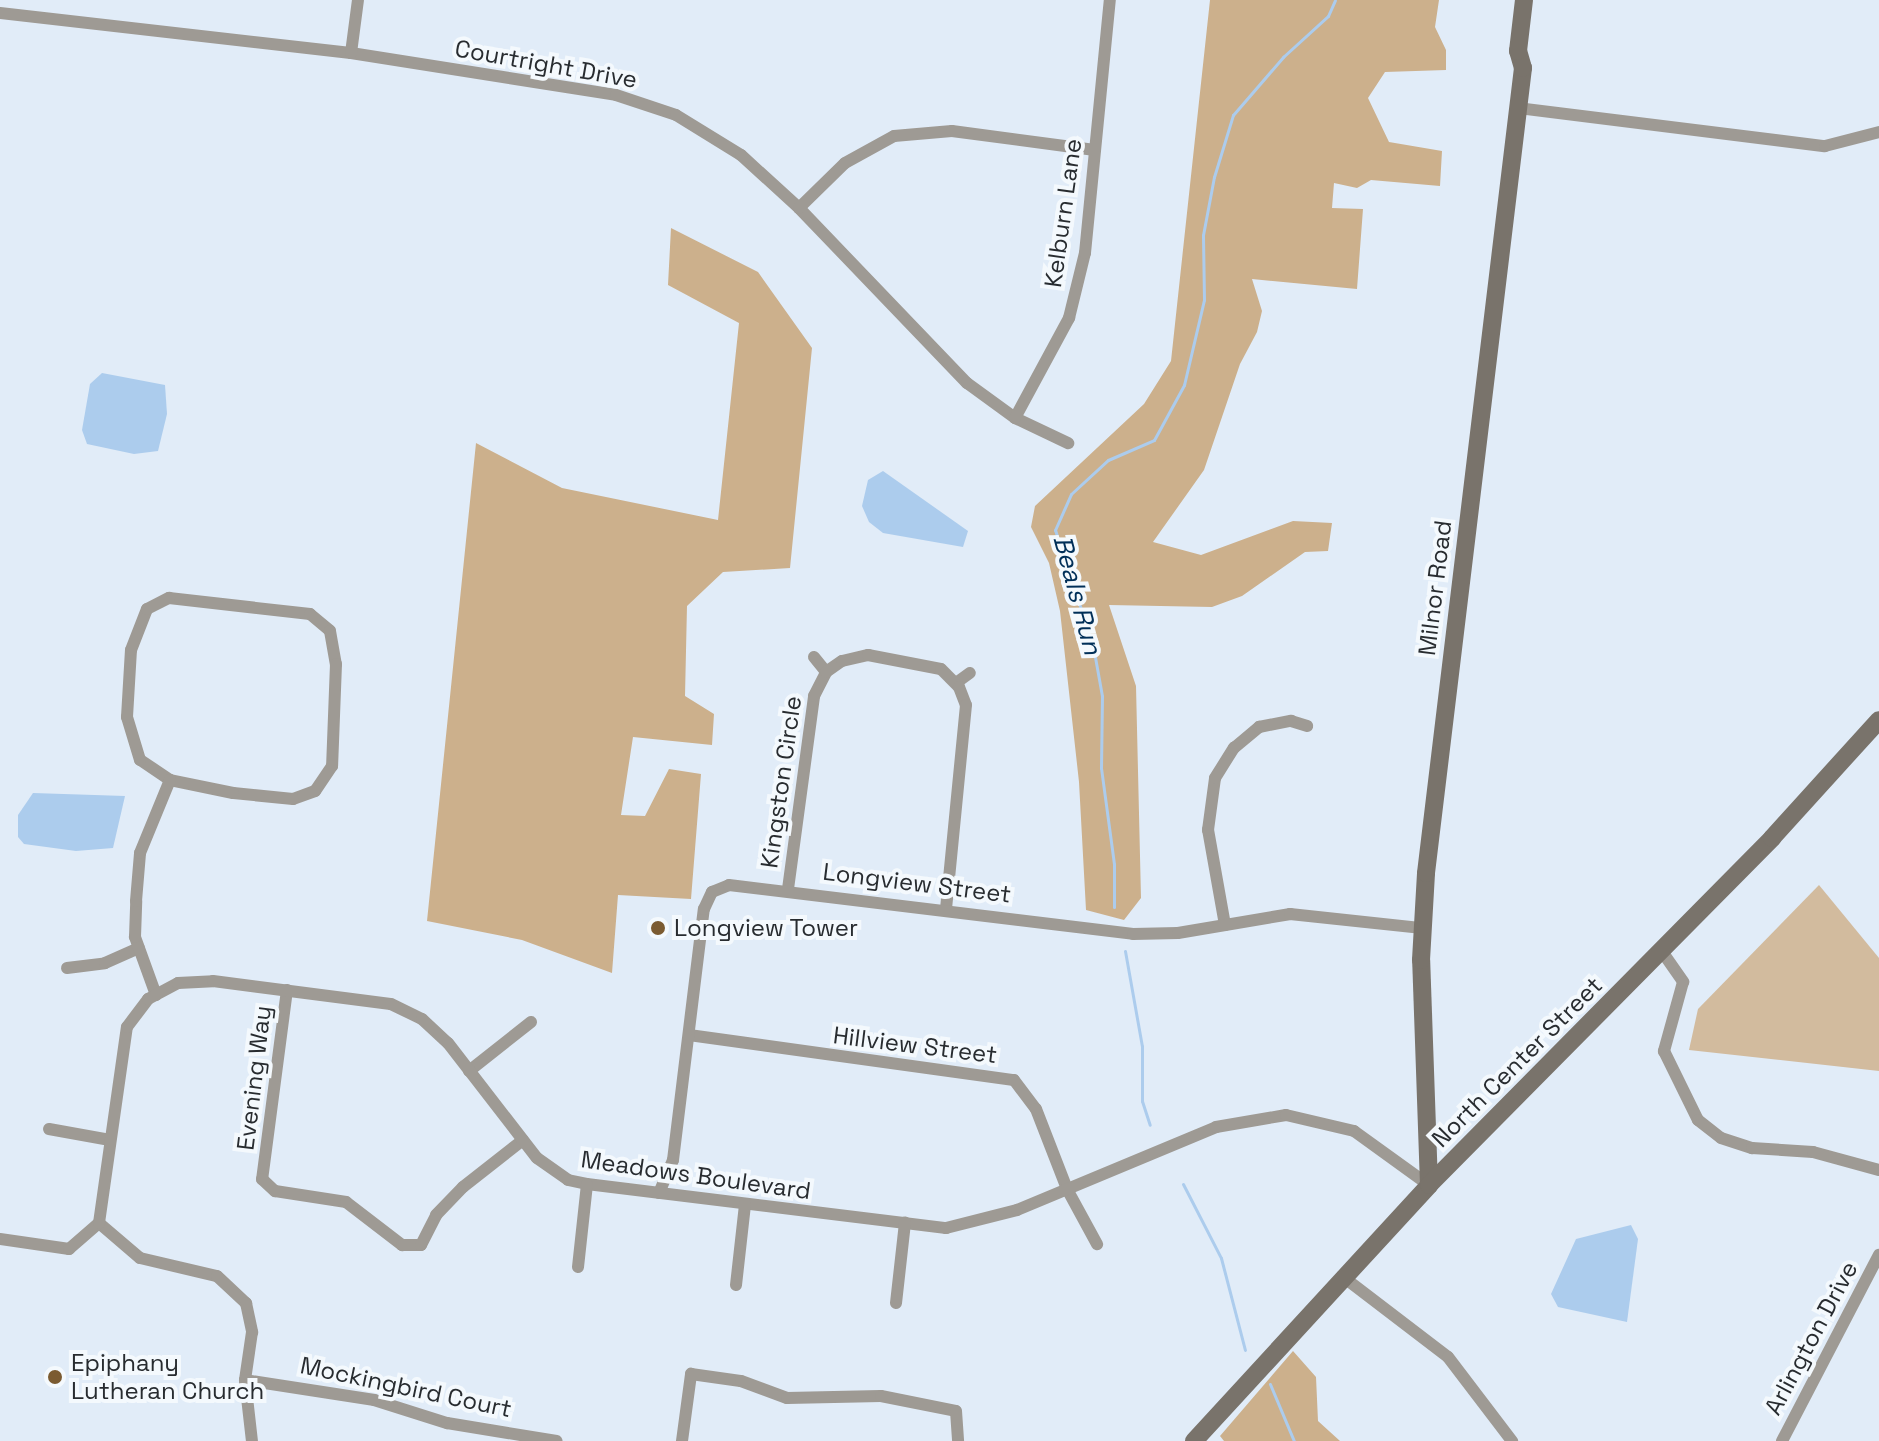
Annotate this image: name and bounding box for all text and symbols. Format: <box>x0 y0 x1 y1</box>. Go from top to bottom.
street label: Courtright Drive <box>453 34 639 94</box>
street label: Kelburn Lane <box>1038 137 1088 289</box>
street label: Milnor Road <box>1412 519 1458 657</box>
water label: Beals Run <box>1046 532 1108 658</box>
street label: Kingston Circle <box>755 694 807 870</box>
street label: Longview Street <box>821 857 1013 909</box>
place label: Longview Tower <box>674 914 859 942</box>
marker: Longview Tower <box>649 919 667 937</box>
street label: North Center Street <box>1426 971 1608 1153</box>
street label: Evening Way <box>231 1004 277 1152</box>
street label: Hillview Street <box>831 1021 999 1069</box>
street label: Meadows Boulevard <box>579 1145 813 1205</box>
street label: Arlington Drive <box>1758 1256 1864 1420</box>
place label: Epiphany Lutheran Church <box>71 1349 264 1405</box>
street label: Mockingbird Court <box>298 1351 514 1423</box>
marker: Epiphany Lutheran Church <box>46 1368 64 1386</box>

